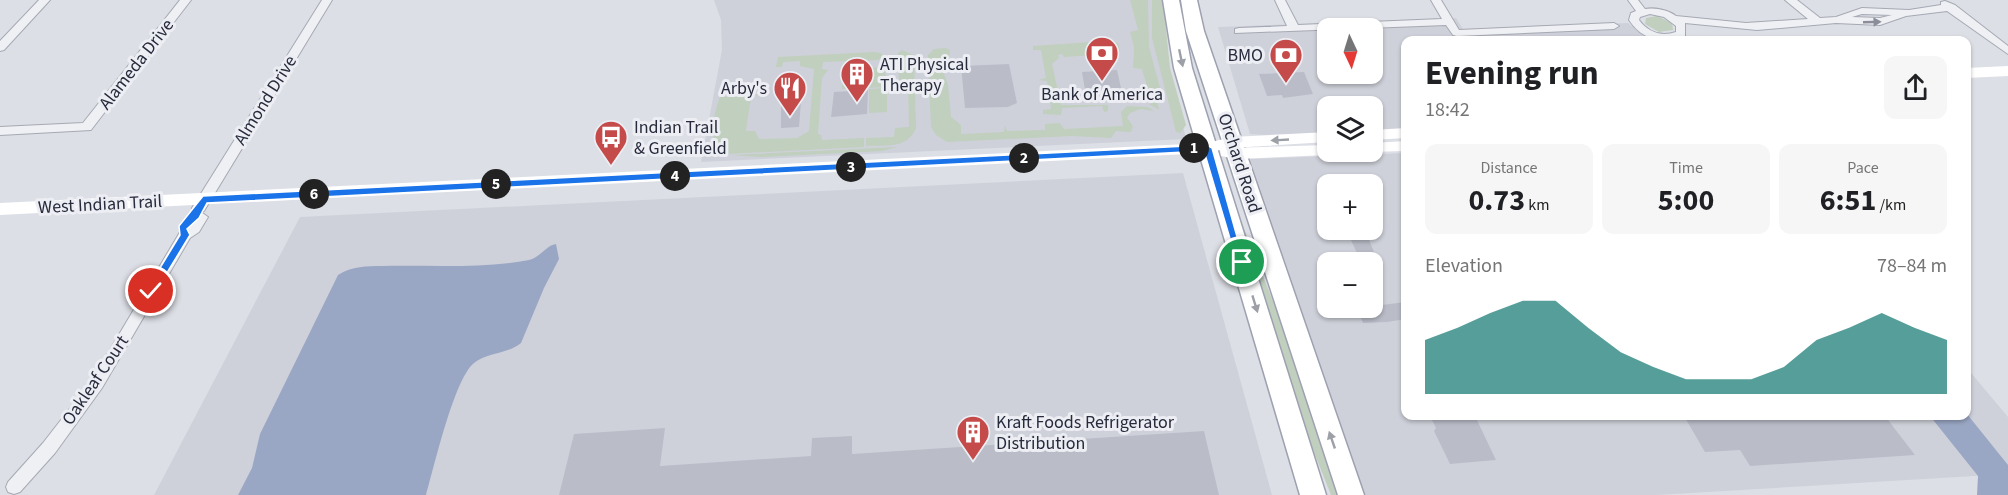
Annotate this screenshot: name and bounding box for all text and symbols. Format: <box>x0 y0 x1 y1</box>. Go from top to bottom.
street label: Alameda Drive <box>93 14 180 115</box>
one-way arrow <box>1863 17 1882 26</box>
north arrow <box>1317 18 1383 84</box>
map controls <box>1317 18 1383 318</box>
bank icon: Bank of America <box>1084 35 1120 82</box>
bank icon: BMO <box>1268 37 1304 84</box>
place label: BMO <box>1227 43 1263 68</box>
one-way arrow <box>1177 48 1186 67</box>
text: Evening run <box>1425 50 1599 97</box>
street label: Almond Drive <box>228 51 303 150</box>
place label: ATI Physical Therapy <box>880 52 969 98</box>
building icon: ATI Physical Therapy <box>839 56 875 103</box>
button: share <box>1884 56 1947 119</box>
restaurant icon: Arby's <box>772 70 808 117</box>
place label: Arby's <box>721 76 767 101</box>
place label: Bank of America <box>1041 82 1163 107</box>
button: layers <box>1317 96 1383 162</box>
text: 18:42 <box>1425 96 1470 124</box>
street label: Orchard Road <box>1212 110 1267 216</box>
place label: Indian Trail & Greenfield <box>634 115 727 161</box>
bus stop icon: Indian Trail & Greenfield <box>593 119 629 166</box>
pin: 1 <box>1179 133 1209 163</box>
one-way arrow <box>1270 135 1289 144</box>
text: 1 <box>1190 137 1198 159</box>
pin: 2 <box>1009 143 1039 173</box>
text: 2 <box>1020 147 1028 169</box>
pin: 3 <box>836 152 866 182</box>
text: 3 <box>847 156 855 178</box>
text: Distance <box>1481 157 1537 179</box>
text: Time <box>1669 157 1703 179</box>
text: Pace <box>1847 157 1879 179</box>
pin: 4 <box>660 161 690 191</box>
text: 4 <box>671 165 679 187</box>
pin: 5 <box>481 169 511 199</box>
text: 5 <box>492 173 500 195</box>
button: + <box>1317 174 1383 240</box>
pin: 6 <box>299 179 329 209</box>
text: 0.73 <box>1469 179 1525 222</box>
text: 5:00 <box>1658 179 1714 222</box>
text: 6:51 <box>1820 179 1876 222</box>
text: 6 <box>310 183 318 205</box>
street label: West Indian Trail <box>37 189 163 220</box>
text: km <box>1525 194 1549 216</box>
text: /km <box>1876 194 1906 216</box>
pin <box>1216 236 1267 287</box>
icon: arrive <box>1225 245 1258 278</box>
button: − <box>1317 252 1383 318</box>
text: Elevation <box>1425 252 1503 280</box>
text: 78–84 m <box>1877 252 1947 280</box>
pin <box>125 265 176 316</box>
icon: check <box>134 274 167 307</box>
one-way arrow <box>1251 295 1260 313</box>
street label: Oakleaf Court <box>56 330 135 430</box>
place label: Kraft Foods Refrigerator Distribution <box>996 410 1175 456</box>
building icon: Kraft Foods Refrigerator Distribution <box>955 414 991 461</box>
one-way arrow <box>1327 431 1337 449</box>

